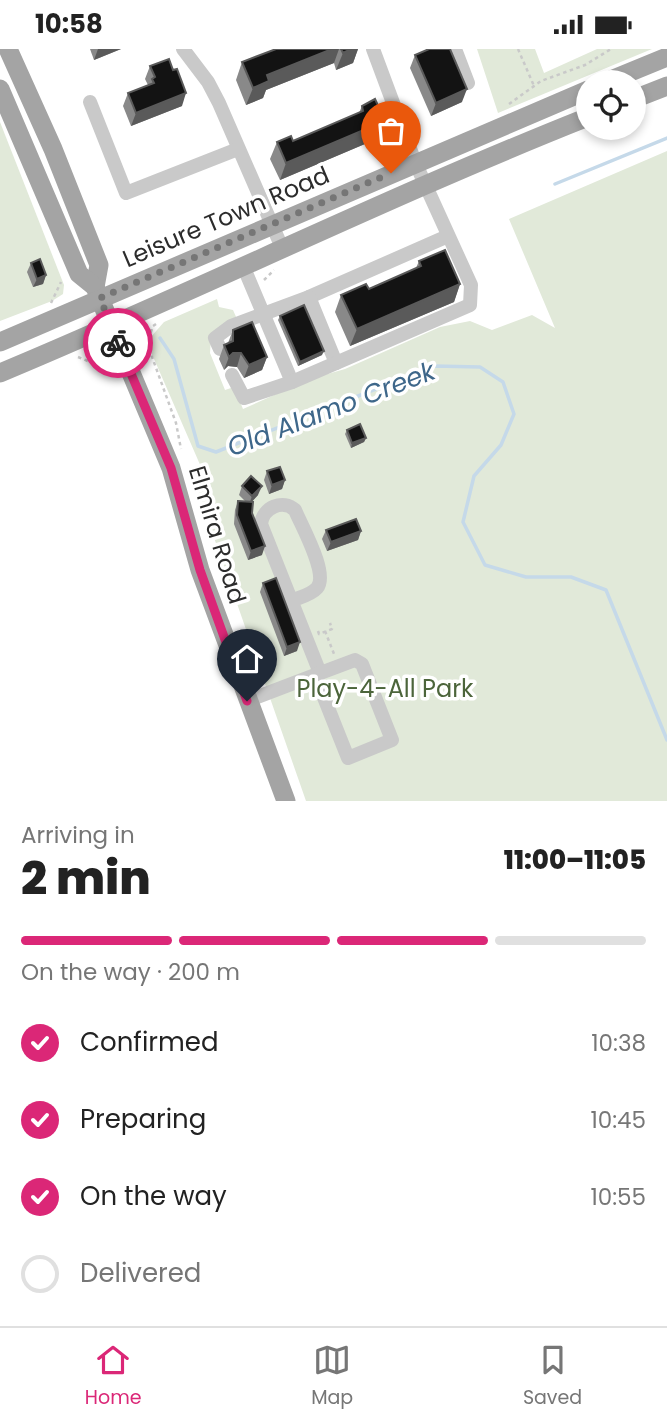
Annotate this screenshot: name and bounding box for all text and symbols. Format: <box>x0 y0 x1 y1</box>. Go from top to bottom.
text: 10:58 <box>35 6 103 42</box>
map controls <box>576 70 646 140</box>
button: locate <box>576 70 646 140</box>
pin <box>361 101 421 173</box>
icon: bag <box>372 112 410 150</box>
street label: Leisure Town Road <box>117 158 334 275</box>
courier <box>83 308 153 378</box>
icon: bike <box>99 324 137 362</box>
water label: Old Alamo Creek <box>222 352 442 465</box>
street label: Elmira Road <box>181 462 254 608</box>
pin <box>217 629 277 701</box>
icon: home <box>228 640 266 678</box>
park label: Play-4-All Park <box>297 672 474 705</box>
text: Arriving in <box>21 819 135 851</box>
text: 11:00–11:05 <box>504 842 646 878</box>
text: 2 min <box>21 846 151 910</box>
text: On the way · 200 m <box>21 956 240 988</box>
icon: check <box>21 1024 59 1062</box>
text: Confirmed <box>80 1024 218 1060</box>
text: 10:38 <box>591 1027 646 1059</box>
icon: check <box>21 1101 59 1139</box>
text: Preparing <box>80 1101 206 1137</box>
text: 10:45 <box>590 1104 646 1136</box>
icon: check <box>21 1178 59 1216</box>
text: On the way <box>80 1178 227 1214</box>
text: 10:55 <box>590 1181 646 1213</box>
text: Delivered <box>80 1255 201 1291</box>
tab: Home <box>85 1341 142 1412</box>
tab: Map <box>311 1341 353 1412</box>
tab: Saved <box>523 1341 582 1412</box>

